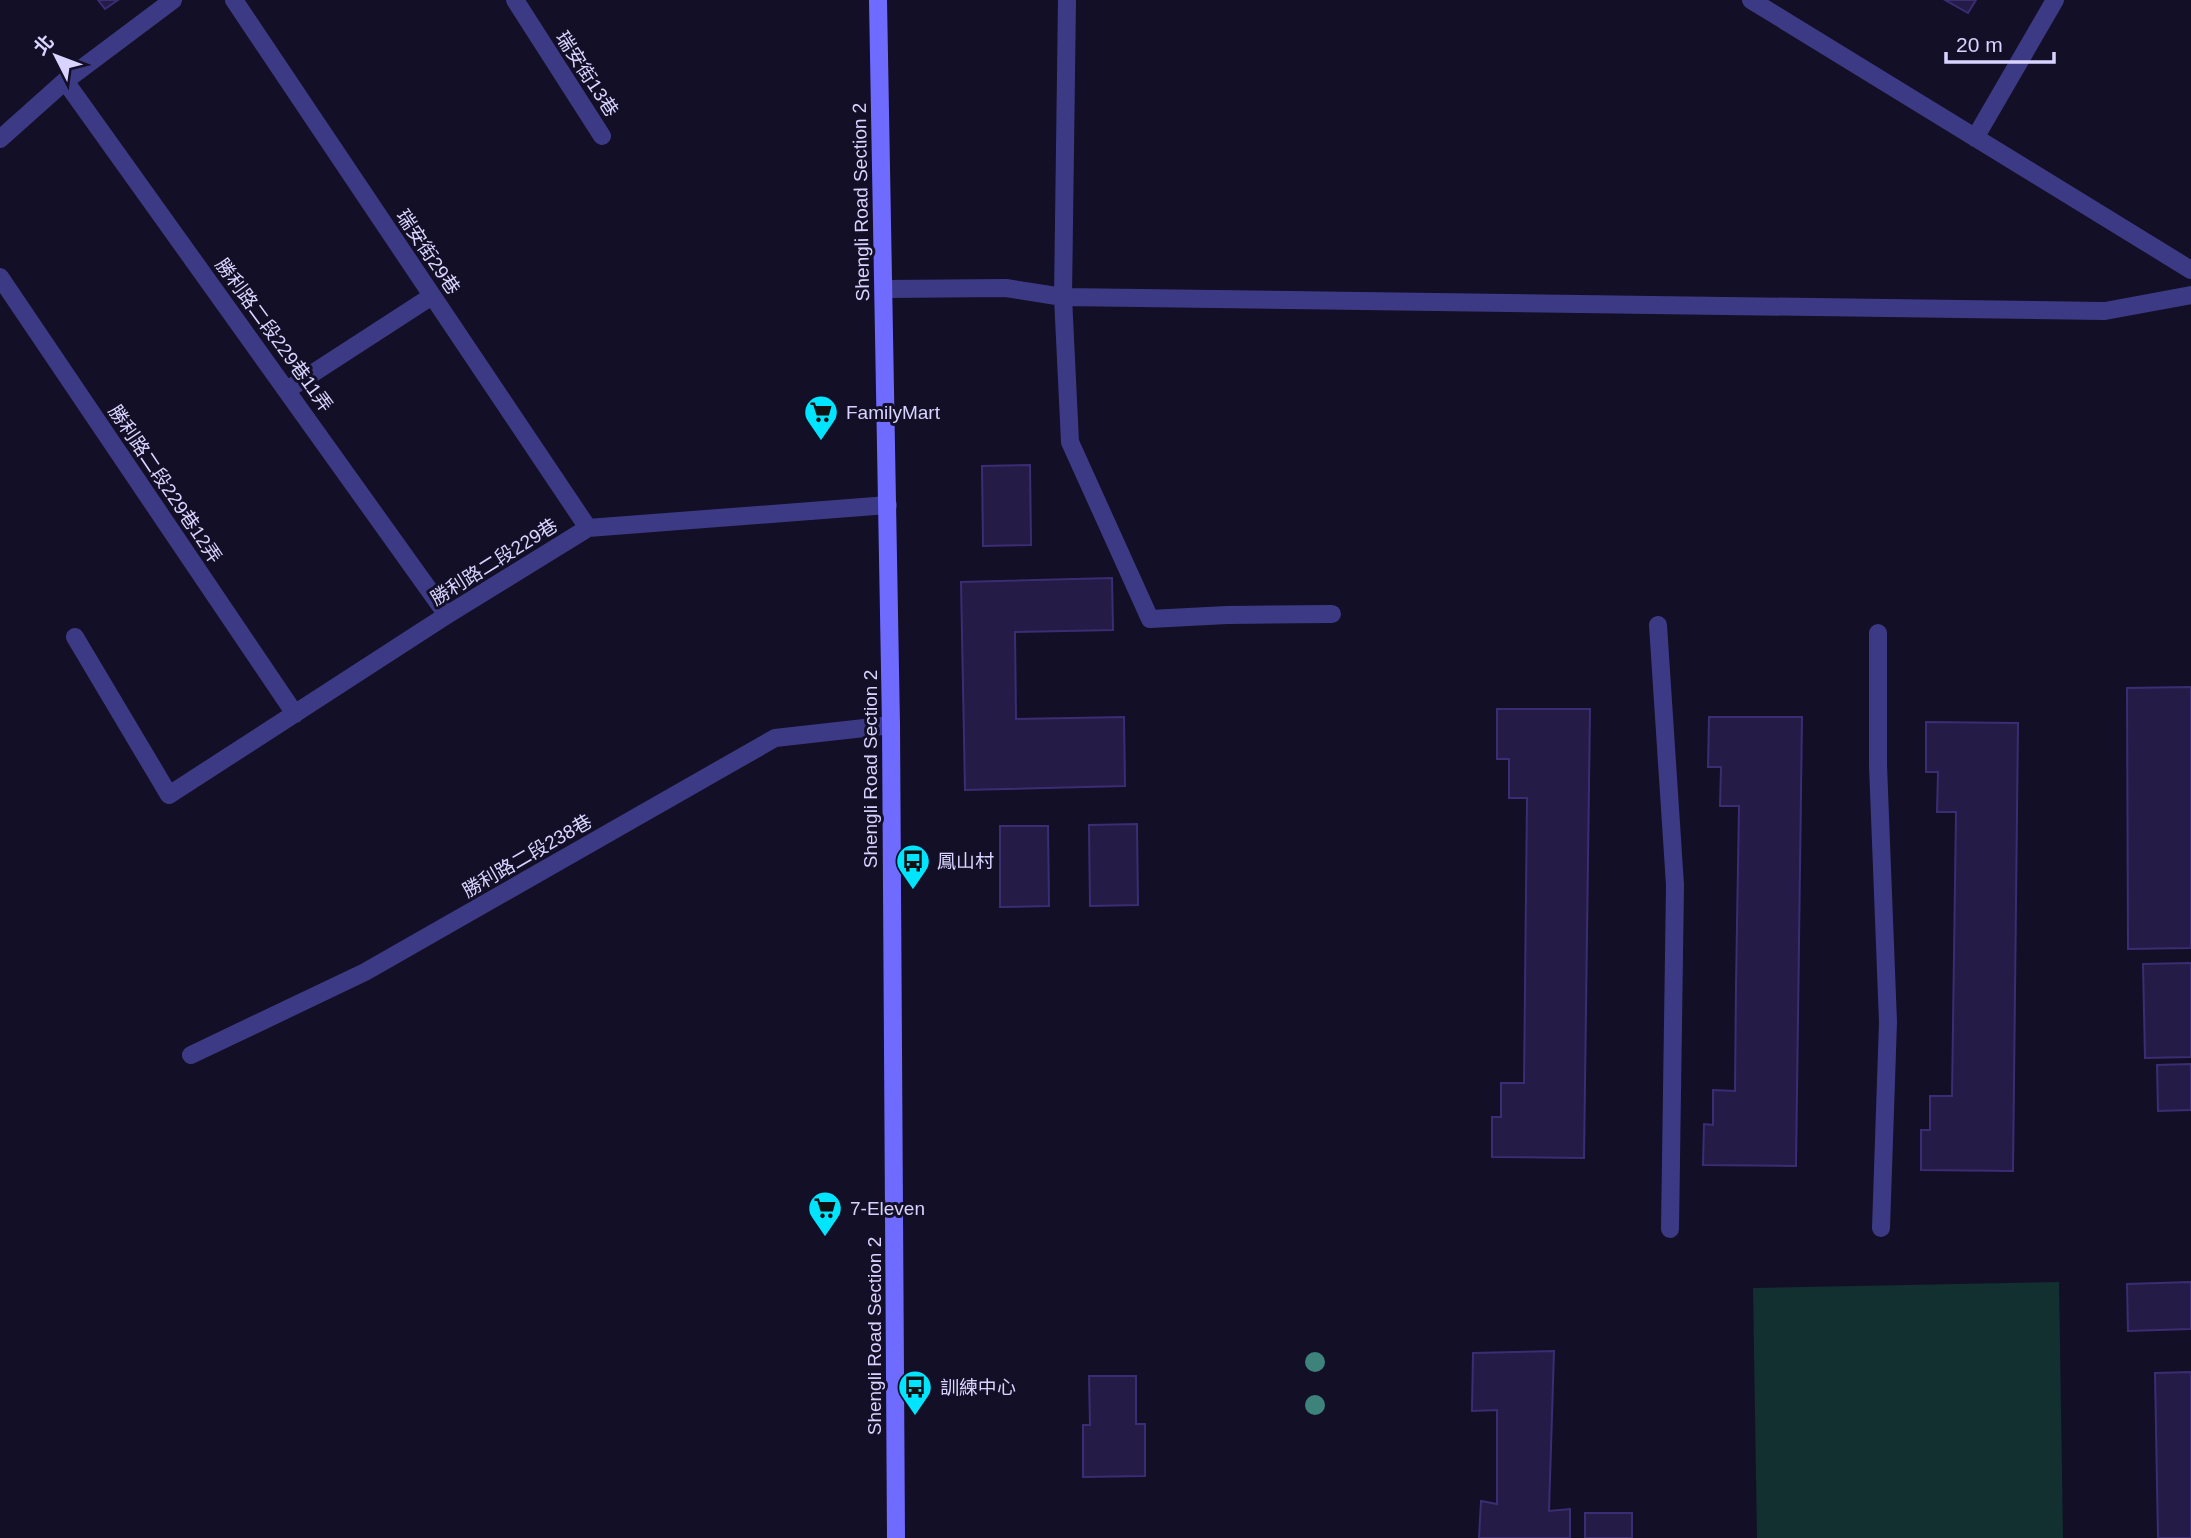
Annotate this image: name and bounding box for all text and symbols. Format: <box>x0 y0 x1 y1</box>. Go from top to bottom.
north arrow <box>21 21 91 91</box>
scale bar <box>1946 21 2054 65</box>
street label: 瑞安街13巷 <box>552 28 622 120</box>
text: 北 <box>30 31 58 59</box>
text: 20 m <box>1956 33 2003 56</box>
street label: Shengli Road Section 2 <box>849 103 873 301</box>
street label: 瑞安街29巷 <box>392 206 464 298</box>
street label: 勝利路二段229巷11弄 <box>211 254 337 416</box>
supermarket icon: FamilyMart <box>802 393 840 442</box>
street label: 勝利路二段229巷12弄 <box>104 401 226 567</box>
place label: FamilyMart <box>846 402 941 423</box>
street label: 勝利路二段229巷 <box>427 514 561 610</box>
street label: Shengli Road Section 2 <box>860 670 881 868</box>
street label: 勝利路二段238巷 <box>459 810 595 902</box>
bus stop icon: 鳳山村 <box>894 842 932 891</box>
place label: 鳳山村 <box>937 851 994 872</box>
supermarket icon: 7-Eleven <box>806 1189 844 1238</box>
place label: 7-Eleven <box>850 1198 925 1219</box>
street label: Shengli Road Section 2 <box>864 1237 885 1435</box>
bus stop icon: 訓練中心 <box>896 1368 934 1417</box>
place label: 訓練中心 <box>940 1377 1016 1398</box>

